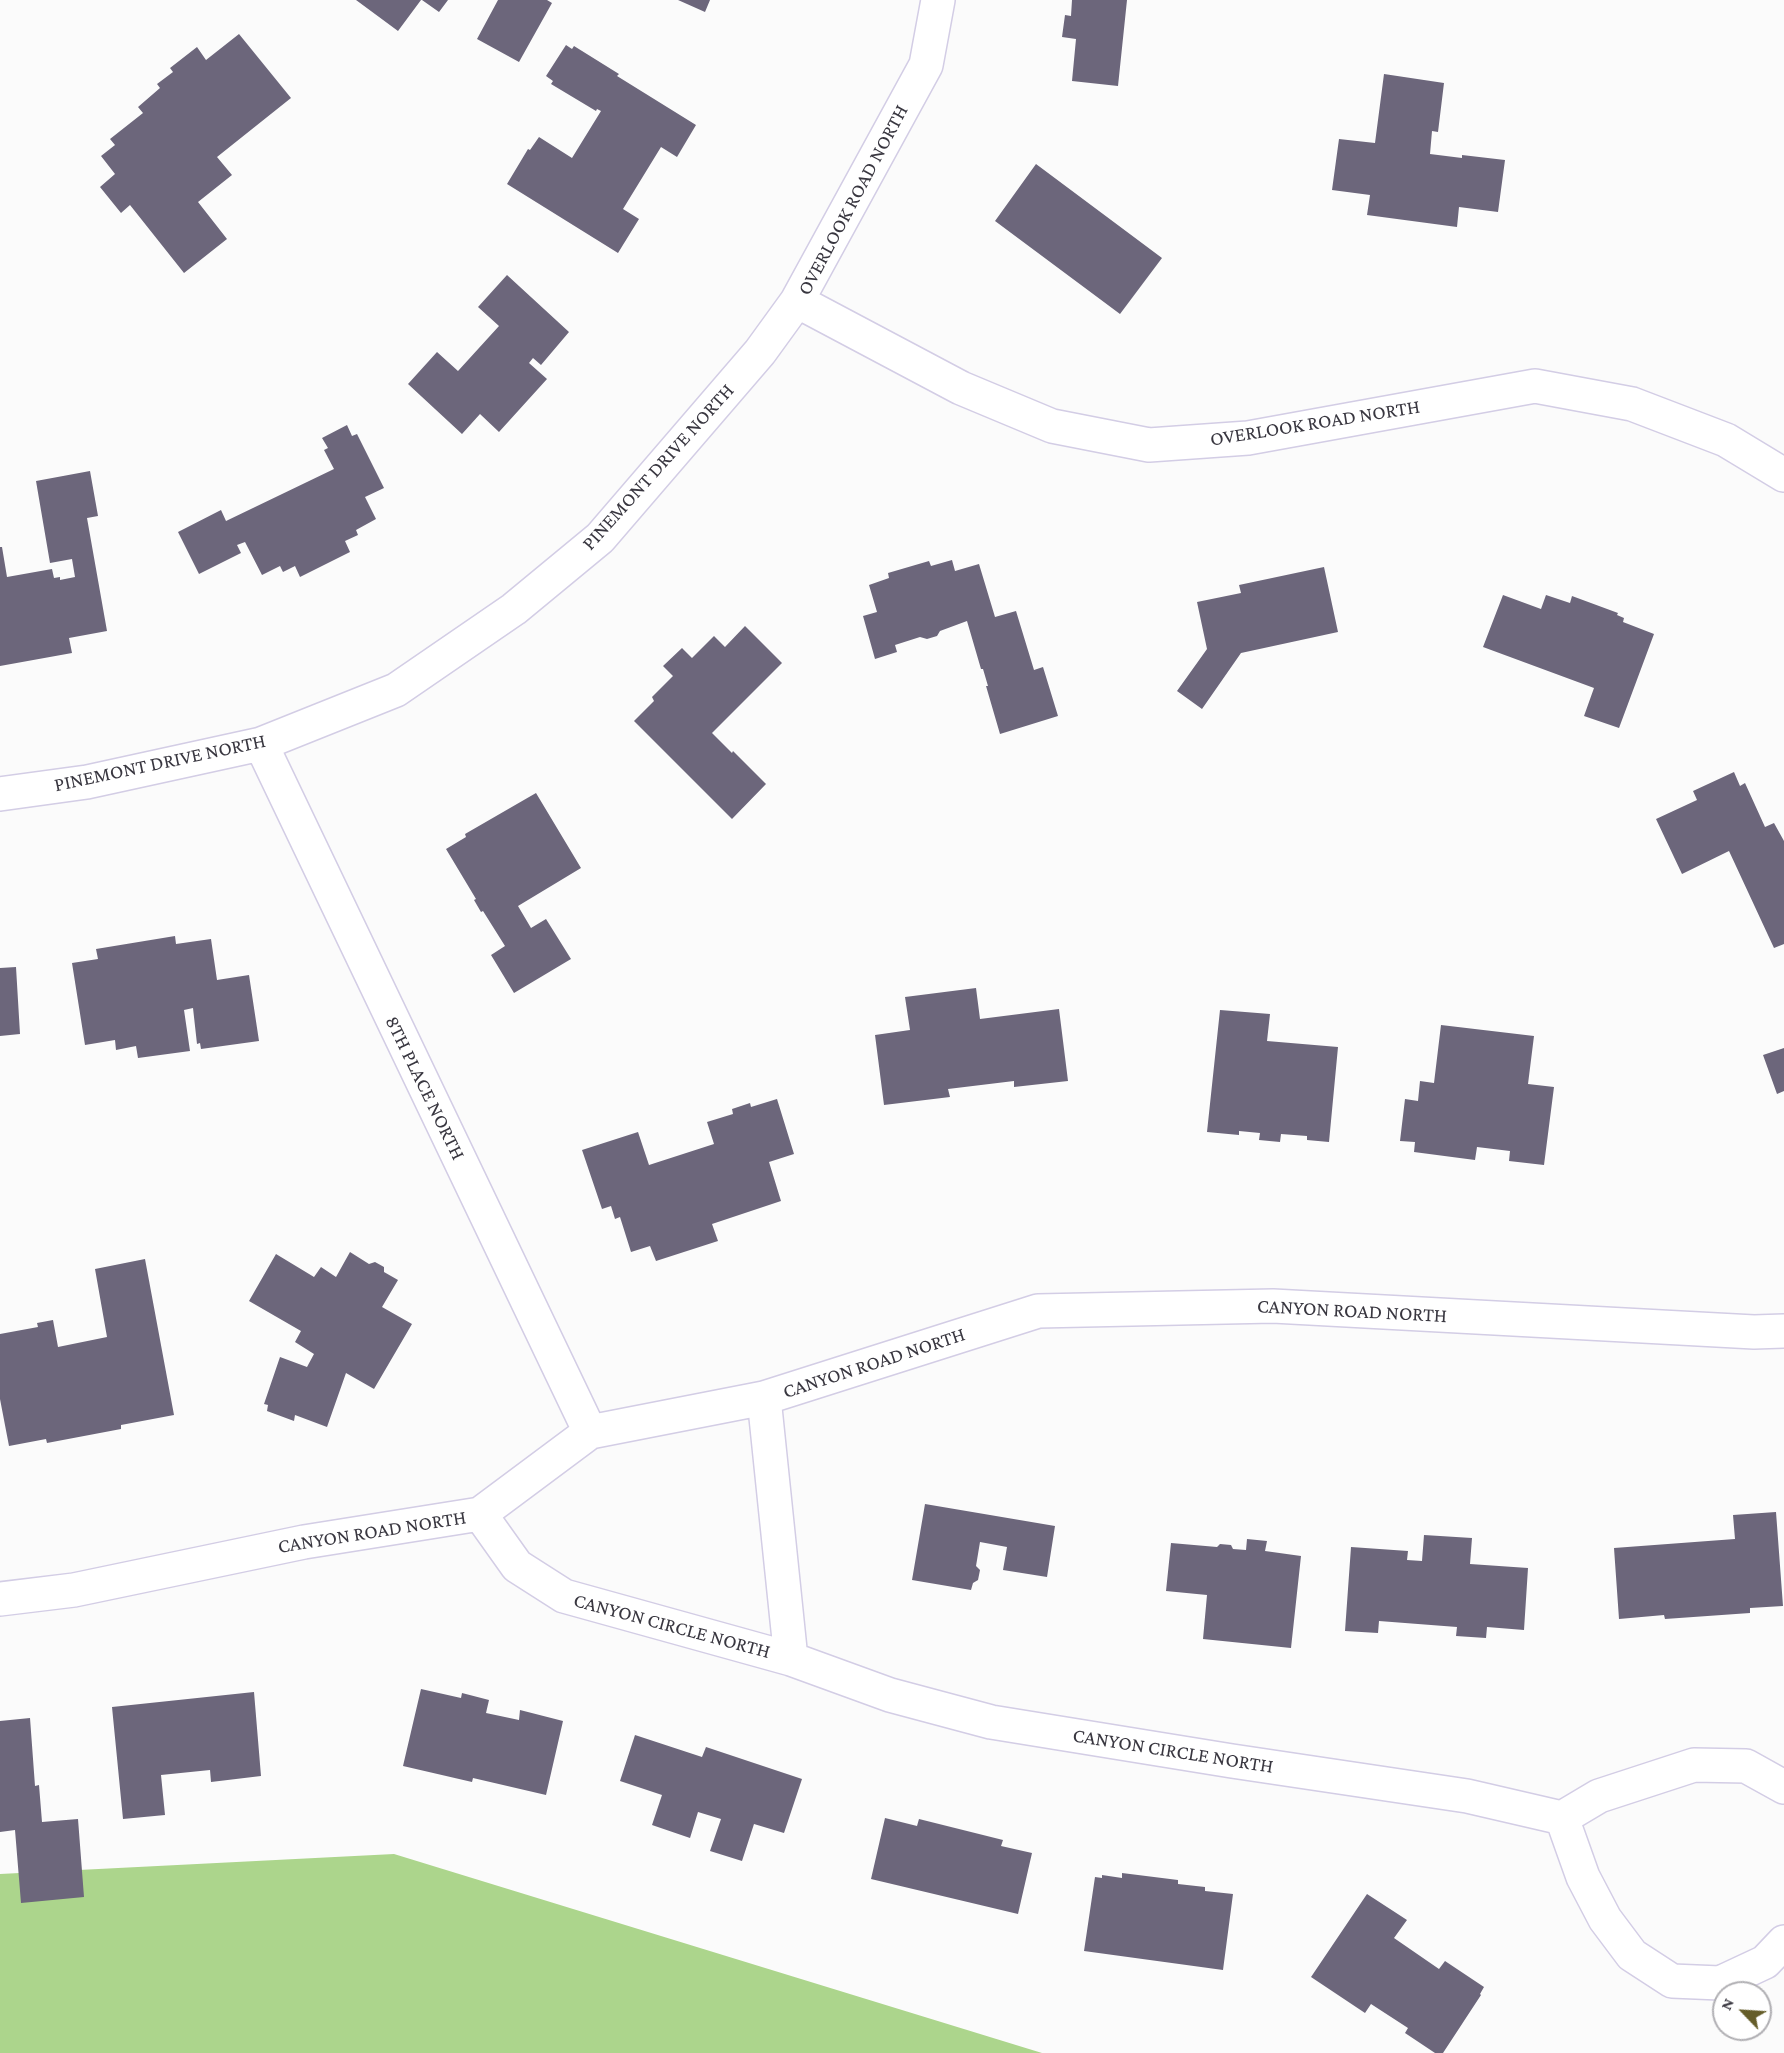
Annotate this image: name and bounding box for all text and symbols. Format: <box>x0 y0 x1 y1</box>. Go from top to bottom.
street label: OVERLOOK ROAD NORTH <box>793 101 913 299</box>
street label: PINEMONT DRIVE NORTH <box>577 379 739 555</box>
street label: OVERLOOK ROAD NORTH <box>1208 395 1422 451</box>
street label: PINEMONT DRIVE NORTH <box>52 729 268 797</box>
street label: 8TH PLACE NORTH <box>380 1012 470 1164</box>
street label: CANYON ROAD NORTH <box>1256 1294 1448 1328</box>
street label: CANYON ROAD NORTH <box>780 1322 968 1404</box>
street label: CANYON ROAD NORTH <box>276 1505 468 1559</box>
street label: CANYON CIRCLE NORTH <box>571 1588 773 1664</box>
street label: CANYON CIRCLE NORTH <box>1071 1723 1275 1779</box>
north arrow <box>1712 1981 1772 2041</box>
text: N <box>1717 1995 1737 2013</box>

